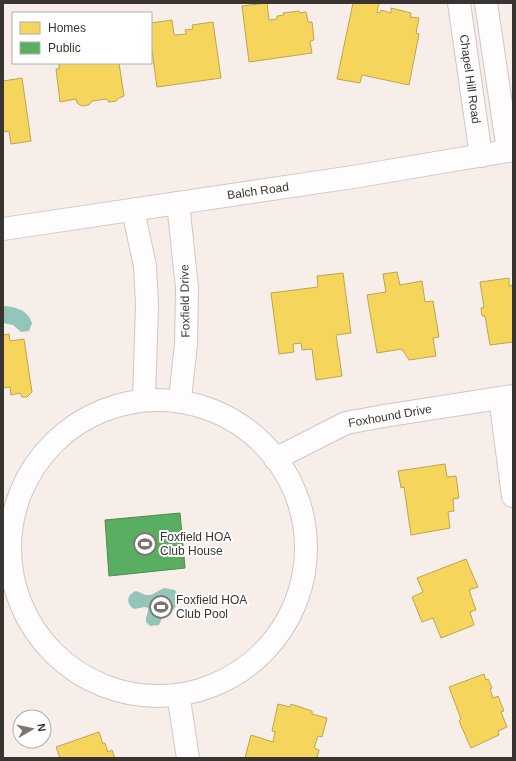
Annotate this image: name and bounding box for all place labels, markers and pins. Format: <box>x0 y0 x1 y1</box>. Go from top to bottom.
place label: Foxfield HOA Club House <box>160 530 231 558</box>
sports icon: Foxfield HOA Club House <box>132 531 158 557</box>
place label: Foxfield HOA Club Pool <box>176 593 247 621</box>
sports icon: Foxfield HOA Club Pool <box>148 594 174 620</box>

